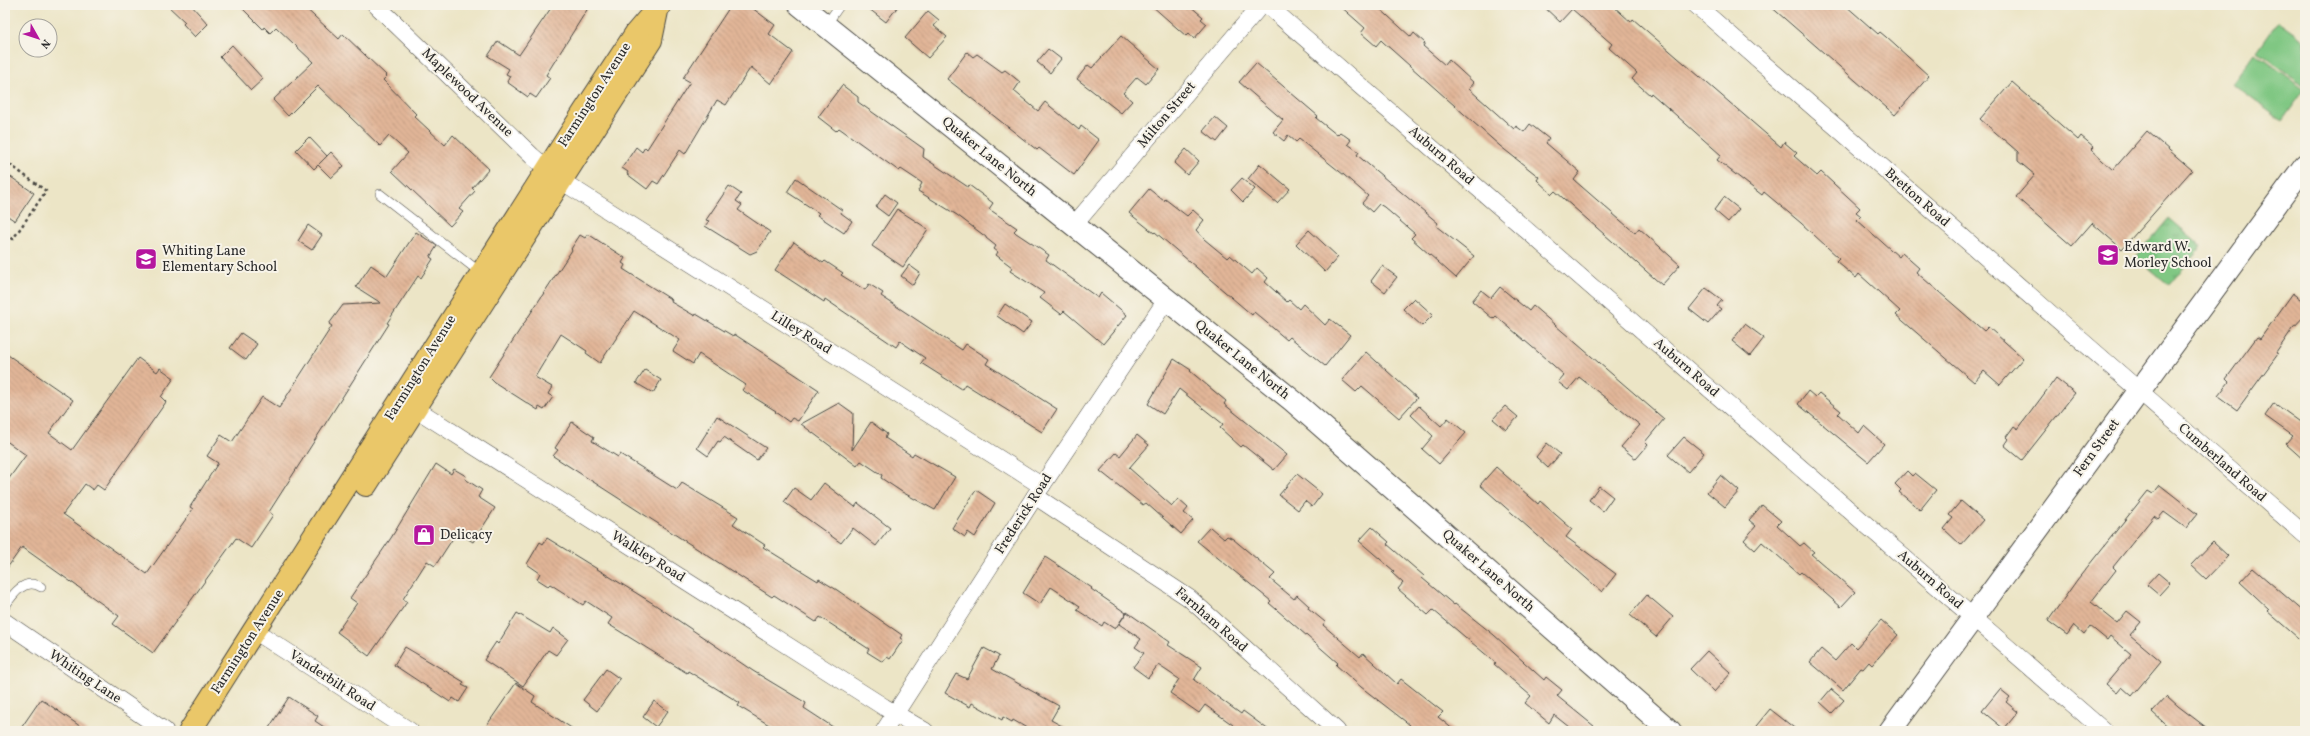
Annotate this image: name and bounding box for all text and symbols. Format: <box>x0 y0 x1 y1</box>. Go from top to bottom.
north arrow <box>18 18 58 58</box>
text: N <box>36 36 53 51</box>
street label: Farmington Avenue <box>554 39 636 151</box>
street label: Maplewood Avenue <box>417 44 517 142</box>
street label: Milton Street <box>1134 78 1201 152</box>
street label: Quaker Lane North <box>937 113 1041 201</box>
street label: Auburn Road <box>1404 122 1478 190</box>
street label: Bretton Road <box>1880 164 1954 232</box>
place label: Edward W. Morley School <box>2124 238 2212 273</box>
place label: Whiting Lane Elementary School <box>162 242 277 277</box>
school or university icon: Edward W. Morley School <box>2095 242 2121 268</box>
school or university icon: Whiting Lane Elementary School <box>133 246 159 272</box>
street label: Lilley Road <box>767 307 835 359</box>
street label: Farmington Avenue <box>381 311 461 424</box>
street label: Quaker Lane North <box>1190 316 1294 404</box>
street label: Auburn Road <box>1649 334 1723 402</box>
street label: Fern Street <box>2069 415 2125 481</box>
street label: Cumberland Road <box>2174 419 2270 507</box>
street label: Frederick Road <box>991 470 1057 558</box>
shop icon: Delicacy <box>411 522 437 548</box>
street label: Quaker Lane North <box>1437 525 1539 617</box>
place label: Delicacy <box>440 526 493 545</box>
street label: Walkley Road <box>607 527 689 587</box>
street label: Auburn Road <box>1893 546 1967 614</box>
street label: Farnham Road <box>1171 583 1251 657</box>
street label: Farmington Avenue <box>207 586 289 698</box>
street label: Whiting Lane <box>45 646 125 708</box>
street label: Vanderbilt Road <box>285 646 379 716</box>

